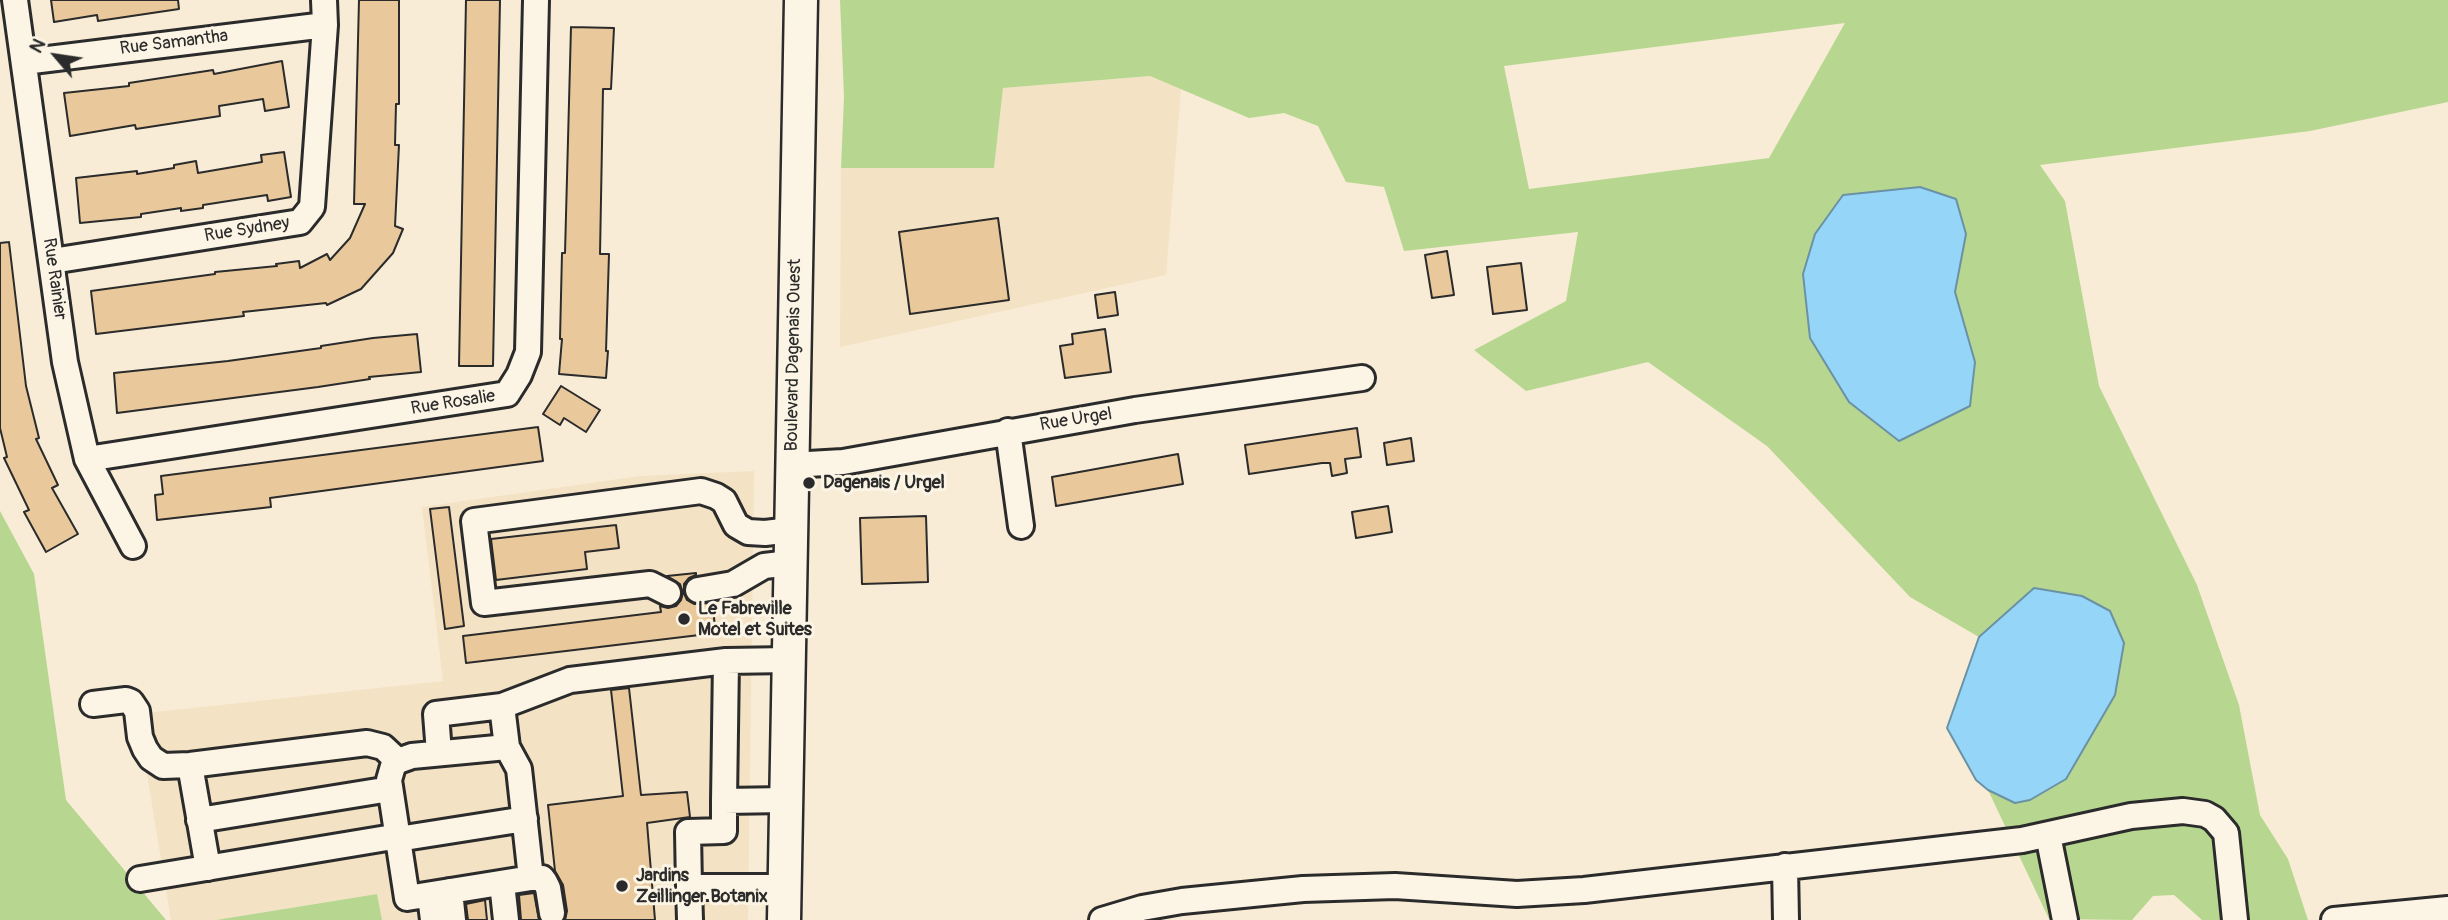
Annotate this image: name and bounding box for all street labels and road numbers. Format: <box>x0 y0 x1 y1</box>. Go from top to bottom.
street label: Rue Samantha <box>119 26 229 60</box>
street label: Rue Sydney <box>203 213 291 247</box>
street label: Rue Rainier <box>38 237 70 321</box>
street label: Boulevard Dagenais Ouest <box>782 258 806 452</box>
street label: Rue Rosalie <box>409 386 497 420</box>
street label: Rue Urgel <box>1038 404 1114 436</box>

